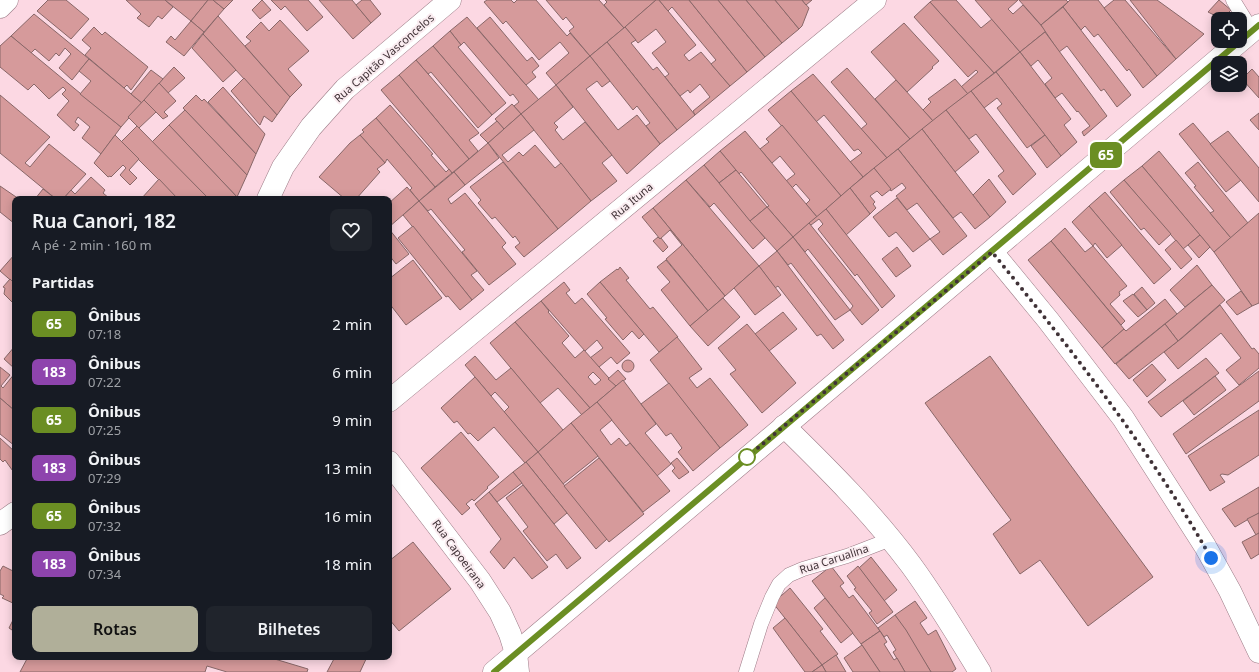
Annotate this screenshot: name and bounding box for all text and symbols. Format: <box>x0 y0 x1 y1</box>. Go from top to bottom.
street label: Rua Capitão Vasconcelos <box>331 10 437 105</box>
map controls <box>1211 12 1247 92</box>
button: locate <box>1211 12 1247 48</box>
button: layers <box>1211 56 1247 92</box>
line badge: 65 <box>1088 142 1124 168</box>
text: 65 <box>1098 145 1114 164</box>
street label: Rua Ituna <box>608 179 656 222</box>
text: Rua Canori, 182 <box>32 208 176 234</box>
button: heart <box>330 209 372 251</box>
text: A pé · 2 min · 160 m <box>32 236 152 254</box>
text: Partidas <box>32 272 94 292</box>
text: Ônibus <box>88 305 141 325</box>
text: 65 <box>46 314 62 333</box>
text: 2 min <box>332 314 372 334</box>
text: 07:18 <box>88 325 121 343</box>
text: Ônibus <box>88 353 141 373</box>
text: 183 <box>42 362 66 381</box>
text: 6 min <box>332 362 372 382</box>
text: 07:22 <box>88 373 121 391</box>
text: Ônibus <box>88 401 141 421</box>
text: 65 <box>46 410 62 429</box>
text: 9 min <box>332 410 372 430</box>
text: 07:25 <box>88 421 121 439</box>
unlabelled marker <box>738 448 756 466</box>
text: Ônibus <box>88 449 141 469</box>
text: 183 <box>42 458 66 477</box>
text: 13 min <box>324 458 372 478</box>
text: 07:29 <box>88 469 121 487</box>
text: Ônibus <box>88 497 141 517</box>
text: 65 <box>46 506 62 525</box>
text: 16 min <box>324 506 372 526</box>
street label: Rua Capoeirana <box>429 516 489 591</box>
text: 07:32 <box>88 517 121 535</box>
street label: Rua Carualina <box>797 540 870 577</box>
text: Ônibus <box>88 545 141 565</box>
your location <box>1201 548 1221 568</box>
text: 183 <box>42 554 66 573</box>
text: 18 min <box>324 554 372 574</box>
text: 07:34 <box>88 565 121 583</box>
button: Rotas <box>32 606 198 652</box>
button: Bilhetes <box>206 606 372 652</box>

